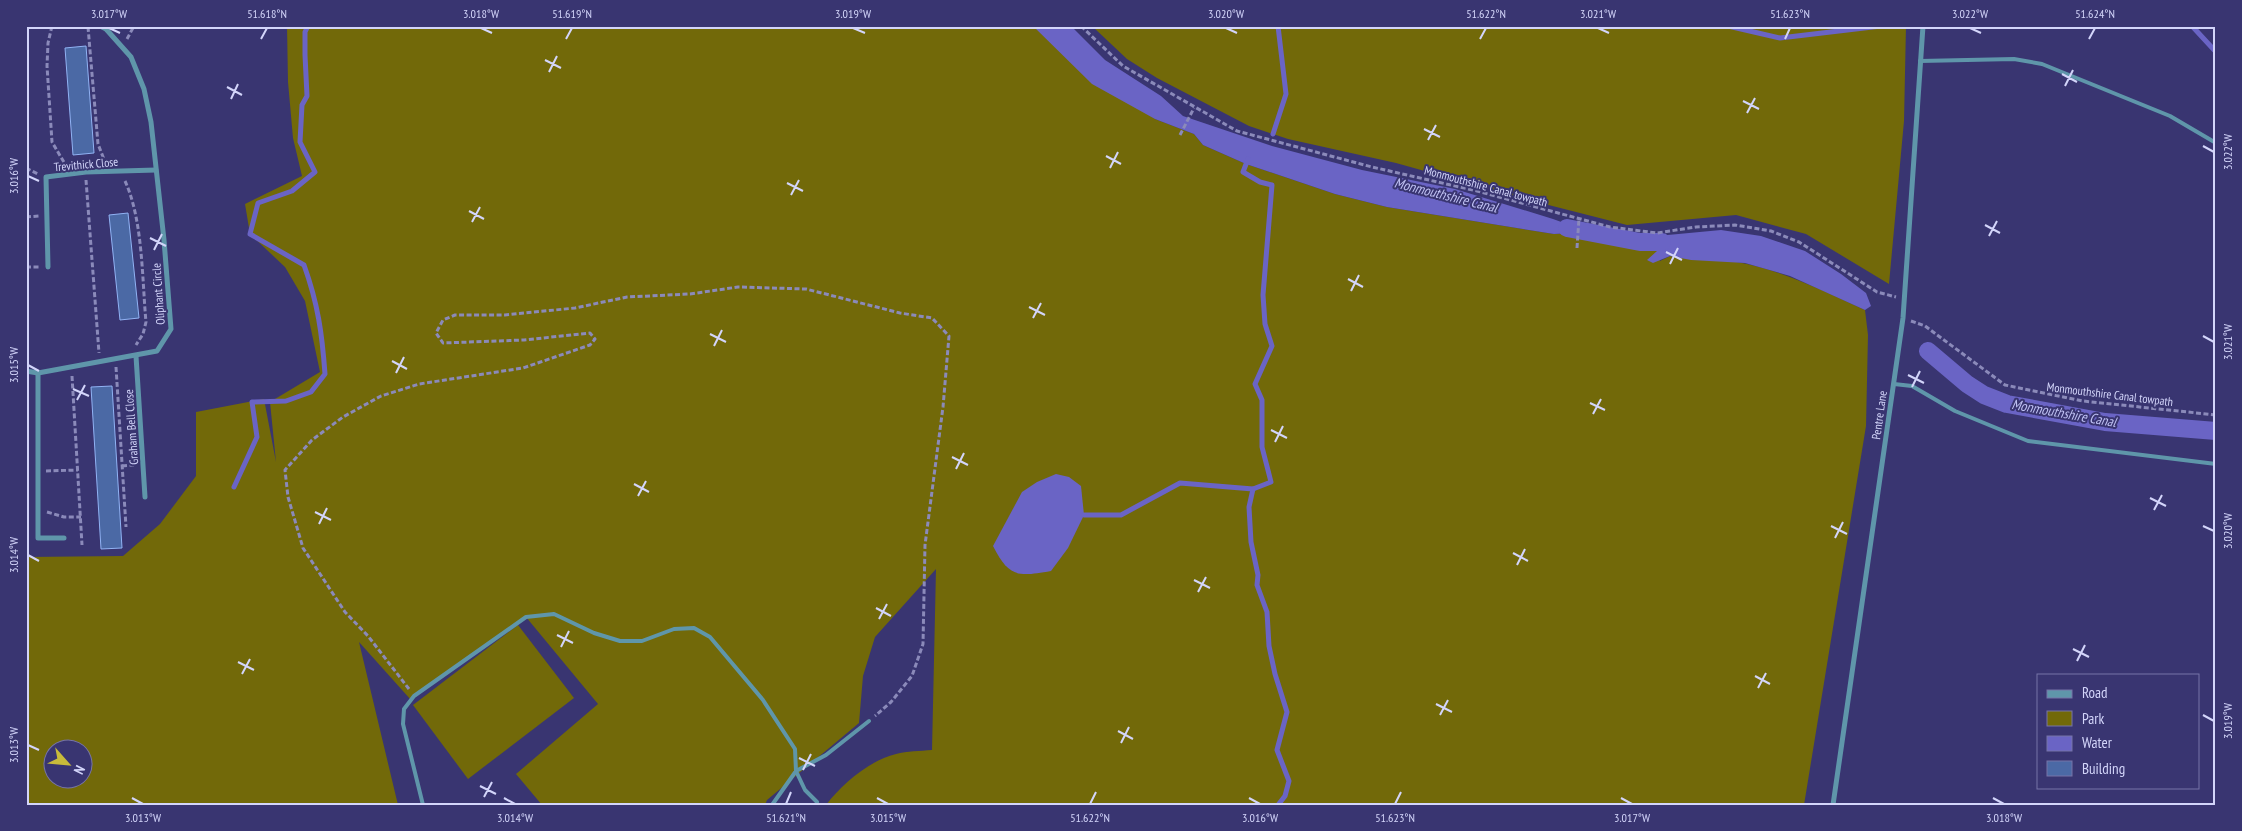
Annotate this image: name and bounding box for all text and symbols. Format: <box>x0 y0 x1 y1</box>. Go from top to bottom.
text: 3.017°W <box>91 6 127 21</box>
text: 51.618°N <box>247 6 287 21</box>
text: 3.018°W <box>463 6 499 21</box>
text: 51.619°N <box>552 6 592 21</box>
text: 3.019°W <box>835 6 871 21</box>
text: 3.020°W <box>1208 6 1244 21</box>
text: 51.622°N <box>1466 6 1506 21</box>
text: 3.021°W <box>1580 6 1616 21</box>
text: 51.623°N <box>1770 6 1810 21</box>
text: 3.022°W <box>1952 6 1988 21</box>
text: 51.624°N <box>2075 6 2115 21</box>
text: 3.022°W <box>2220 134 2235 170</box>
street label: Trevithick Close <box>53 154 119 174</box>
text: 3.016°W <box>6 158 21 194</box>
street label: Monmouthshire Canal towpath <box>1423 163 1549 209</box>
water label: Monmouthshire Canal <box>1393 174 1499 216</box>
street label: Oliphant Circle <box>148 263 168 325</box>
text: 3.021°W <box>2220 324 2235 360</box>
text: 3.015°W <box>6 347 21 383</box>
street label: Monmouthshire Canal towpath <box>2046 379 2174 409</box>
street label: Graham Bell Close <box>121 389 141 465</box>
street label: Pentre Lane <box>1868 390 1890 440</box>
water label: Monmouthshire Canal <box>2010 395 2119 431</box>
text: 3.020°W <box>2220 513 2235 549</box>
text: 3.014°W <box>6 537 21 573</box>
legend <box>2037 674 2200 788</box>
text: Road <box>2082 683 2108 702</box>
text: 3.019°W <box>2220 703 2235 739</box>
text: Park <box>2082 709 2104 728</box>
text: 3.013°W <box>6 727 21 763</box>
text: Water <box>2082 733 2113 752</box>
north arrow <box>42 738 92 788</box>
text: Building <box>2082 759 2125 778</box>
text: N <box>70 762 89 777</box>
text: 3.013°W <box>125 810 161 825</box>
text: 3.014°W <box>497 810 533 825</box>
text: 51.621°N <box>766 810 806 825</box>
text: 3.015°W <box>870 810 906 825</box>
text: 51.622°N <box>1070 810 1110 825</box>
text: 3.016°W <box>1242 810 1278 825</box>
text: 51.623°N <box>1375 810 1415 825</box>
text: 3.017°W <box>1614 810 1650 825</box>
text: 3.018°W <box>1986 810 2022 825</box>

